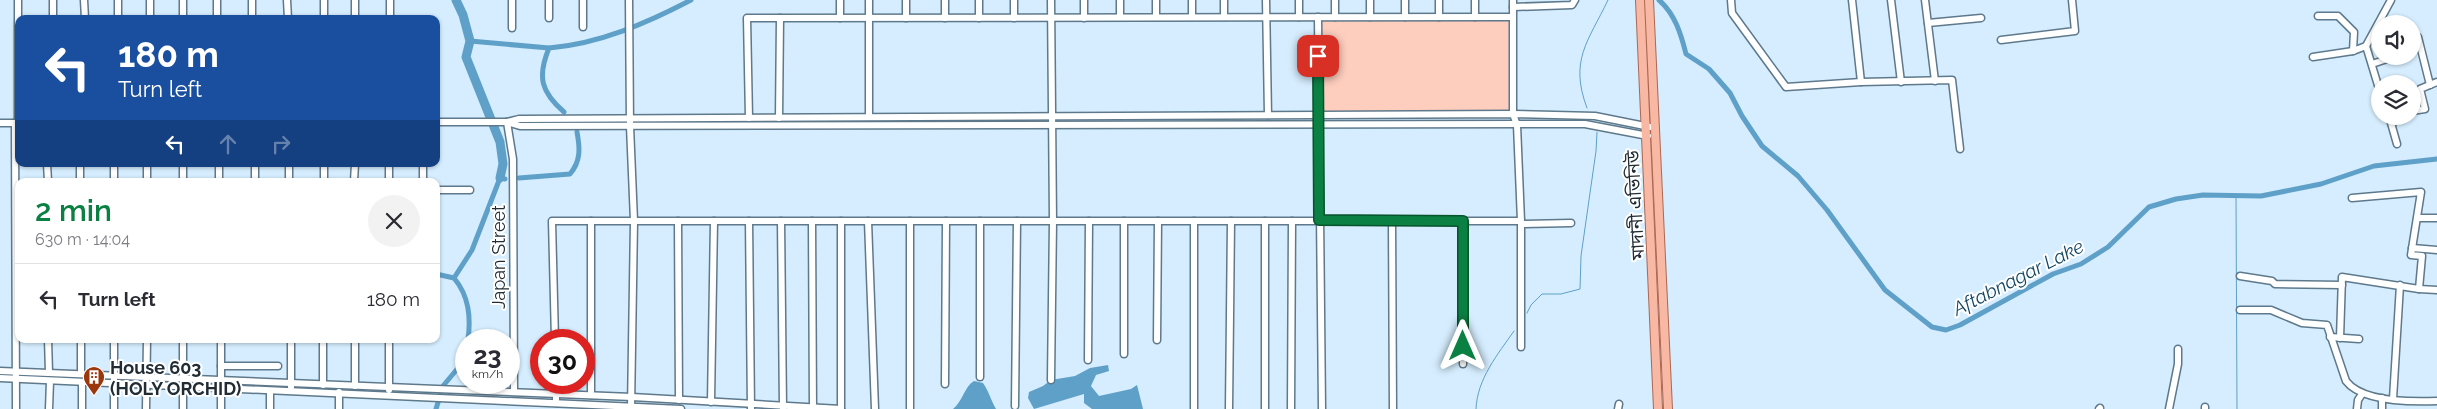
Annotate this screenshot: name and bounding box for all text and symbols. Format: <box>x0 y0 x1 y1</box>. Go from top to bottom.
map controls <box>2371 15 2421 125</box>
button: sound <box>2371 15 2421 65</box>
text: 180 m <box>118 34 219 75</box>
icon: left <box>35 35 100 100</box>
pin <box>1297 35 1339 77</box>
icon: arrive <box>1304 42 1332 70</box>
button: layers <box>2371 75 2421 125</box>
text: Turn left <box>118 76 202 102</box>
icon: left <box>161 130 189 158</box>
icon: ahead <box>214 130 242 158</box>
icon: right <box>267 130 295 158</box>
street label: মাদানী এভিনিউ <box>1622 149 1648 261</box>
text: 2 min <box>35 193 112 228</box>
button: close <box>368 195 420 247</box>
street label: Japan Street <box>488 205 509 309</box>
text: 630 m · 14:04 <box>35 230 130 249</box>
water label: Aftabnagar Lake <box>1948 235 2087 320</box>
icon: left <box>35 285 63 313</box>
text: Turn left <box>78 288 155 310</box>
text: 180 m <box>367 288 420 310</box>
position arrow <box>1436 319 1488 371</box>
speed limit sign: 30 <box>530 329 595 394</box>
text: 23 <box>473 340 502 370</box>
place label: House 603 (HOLY ORCHID) <box>110 357 241 399</box>
building icon: House 603 (HOLY ORCHID) <box>82 365 106 396</box>
text: km/h <box>472 367 503 381</box>

